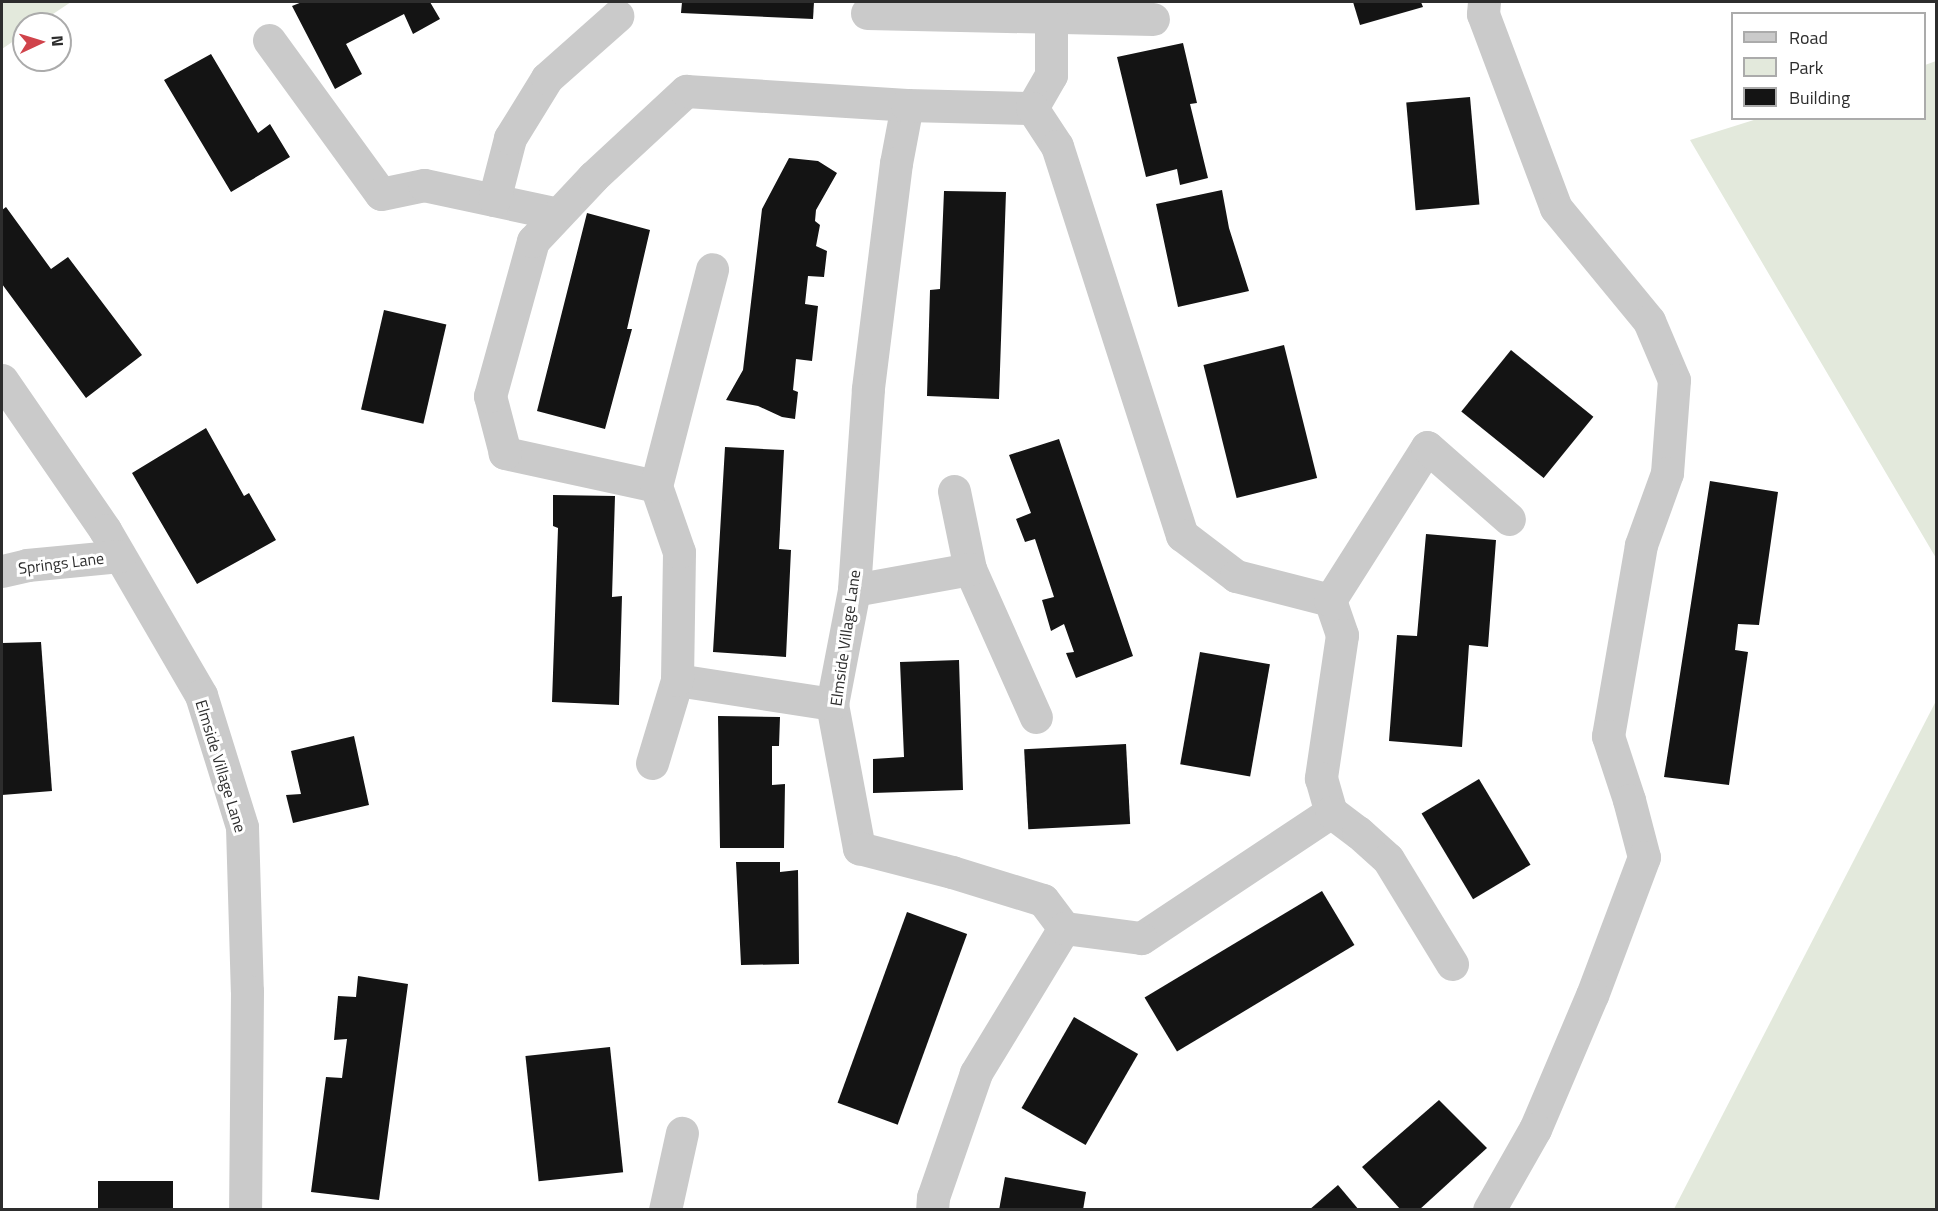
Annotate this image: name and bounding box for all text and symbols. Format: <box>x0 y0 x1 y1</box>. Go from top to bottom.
north arrow <box>12 12 72 72</box>
legend <box>1731 12 1926 120</box>
text: Road <box>1789 24 1828 51</box>
text: N <box>46 35 70 47</box>
text: Park <box>1789 54 1823 81</box>
text: Building <box>1789 84 1850 111</box>
street label: Springs Lane <box>17 548 105 578</box>
street label: Elmside Village Lane <box>826 569 864 707</box>
street label: Elmside Village Lane <box>192 698 250 834</box>

